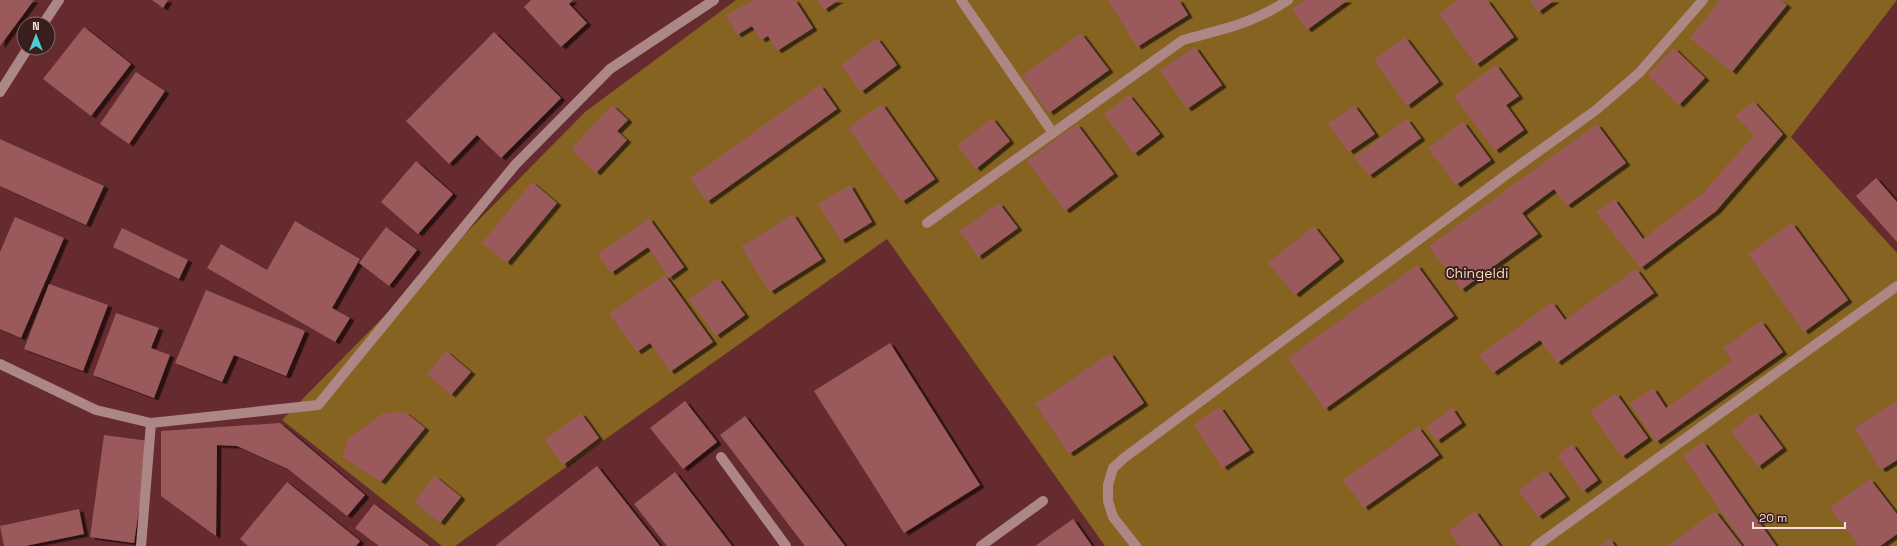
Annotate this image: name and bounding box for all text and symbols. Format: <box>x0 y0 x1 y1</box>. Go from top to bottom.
north arrow <box>16 16 56 56</box>
text: N <box>32 19 40 33</box>
park label: Chingeldi <box>1446 264 1508 282</box>
scale bar <box>1753 504 1845 530</box>
text: 20 m <box>1759 510 1787 526</box>

